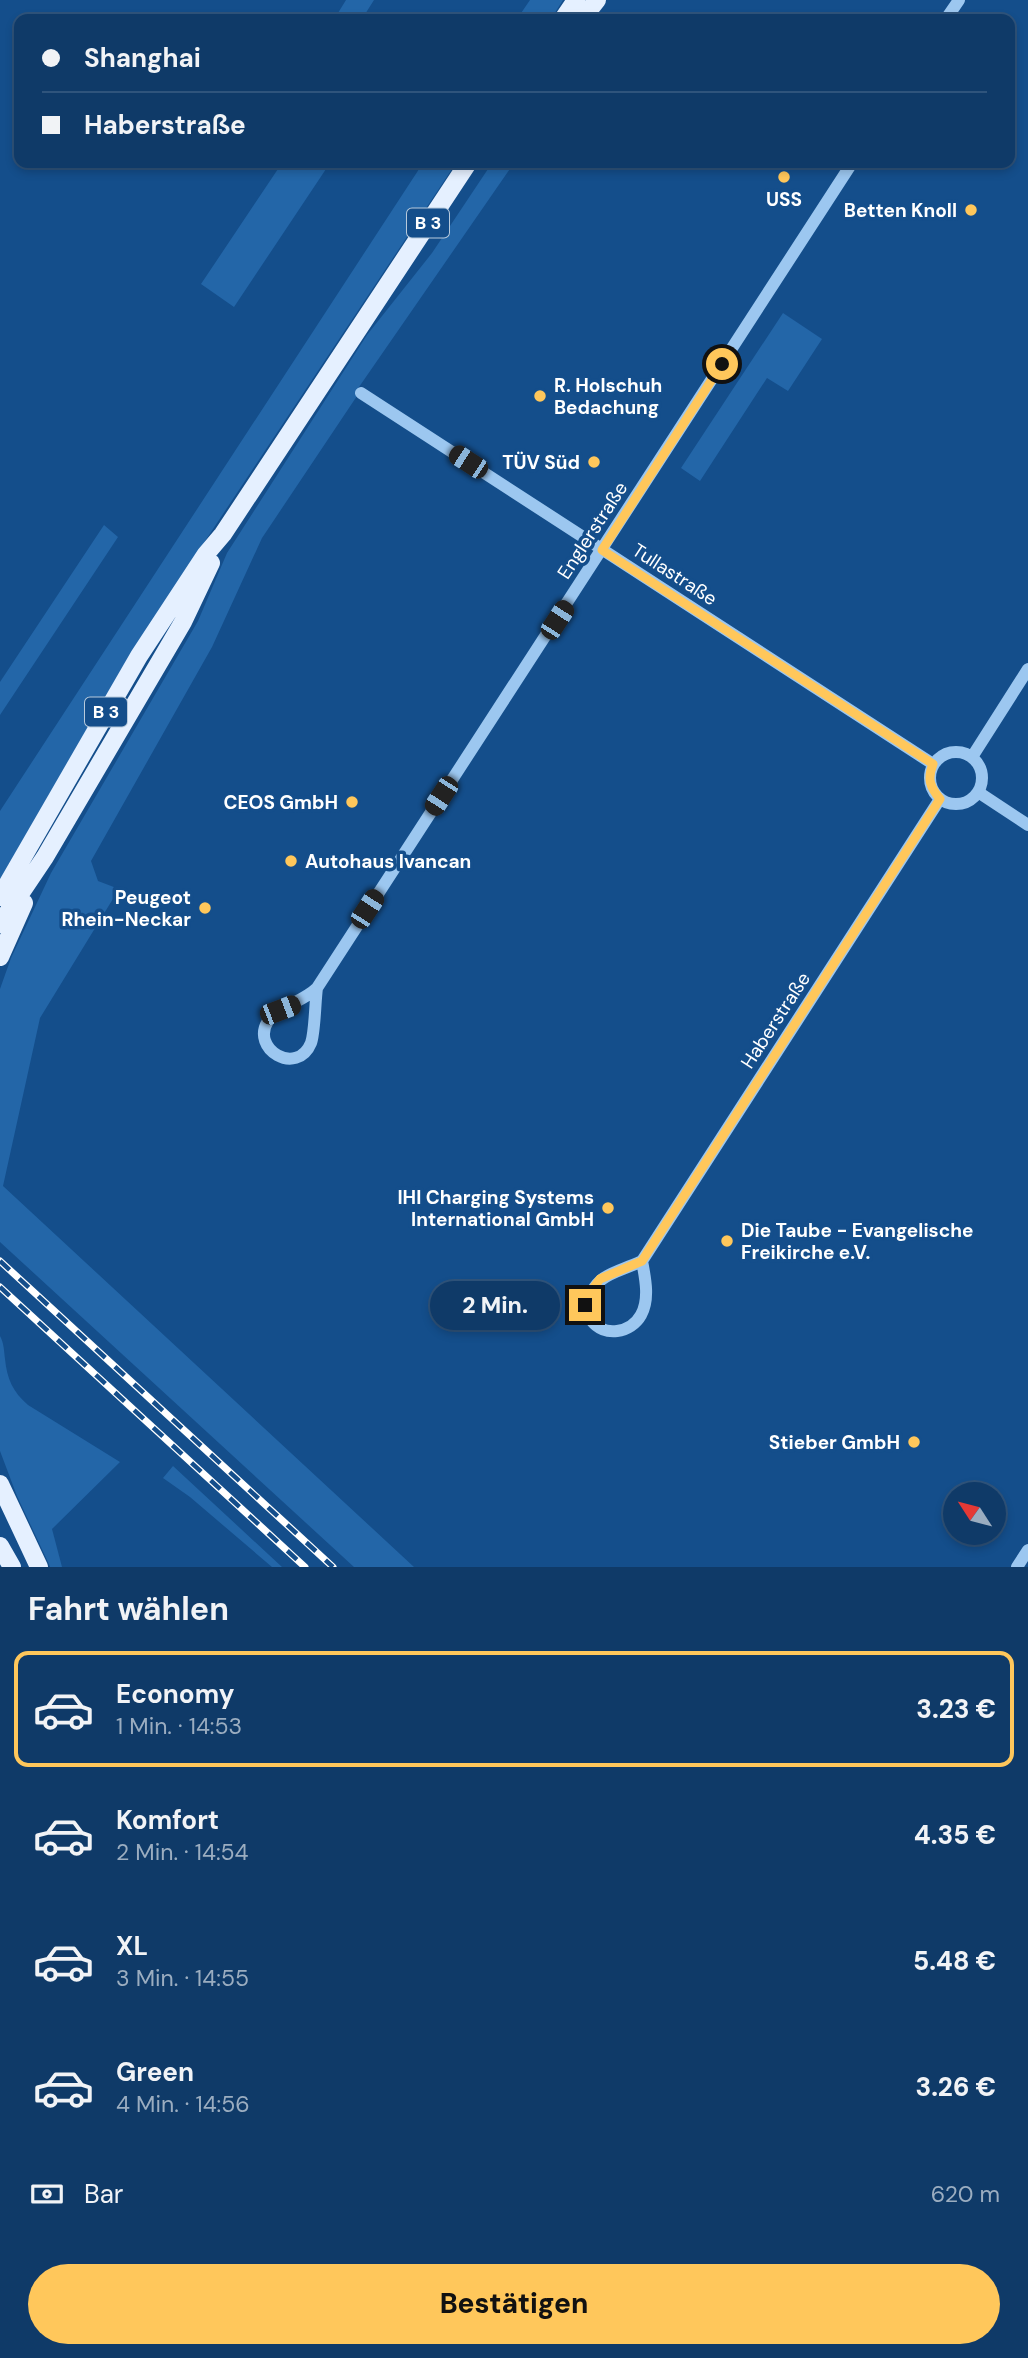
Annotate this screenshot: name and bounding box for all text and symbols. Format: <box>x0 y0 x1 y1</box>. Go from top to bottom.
text: Shanghai <box>84 41 201 75</box>
text: Haberstraße <box>84 108 246 142</box>
marker: USS <box>776 169 792 185</box>
place label: USS <box>766 187 802 212</box>
place label: Betten Knoll <box>844 198 957 223</box>
marker: Betten Knoll <box>963 202 979 218</box>
road number: B 3 <box>407 208 449 238</box>
route start <box>706 348 738 380</box>
place label: R. Holschuh Bedachung <box>554 373 662 420</box>
marker: R. Holschuh Bedachung <box>532 388 548 404</box>
car <box>445 442 492 482</box>
place label: TÜV Süd <box>502 450 580 475</box>
marker: TÜV Süd <box>586 454 602 470</box>
street label: Englerstraße <box>552 477 633 584</box>
street label: Tullastraße <box>627 538 722 611</box>
car <box>537 597 578 643</box>
road number: B 3 <box>85 698 127 726</box>
car <box>421 773 462 819</box>
place label: CEOS GmbH <box>223 790 338 815</box>
marker: CEOS GmbH <box>344 794 360 810</box>
place label: Autohaus Ivancan <box>305 849 471 874</box>
marker: Autohaus Ivancan <box>283 853 299 869</box>
place label: Peugeot Rhein-Neckar <box>62 885 191 932</box>
car <box>347 886 388 932</box>
marker: Peugeot Rhein-Neckar <box>197 900 213 916</box>
street label: Haberstraße <box>735 967 816 1073</box>
car <box>257 993 304 1027</box>
place label: IHI Charging Systems International GmbH <box>397 1185 594 1232</box>
marker: IHI Charging Systems International GmbH <box>600 1200 616 1216</box>
place label: Die Taube - Evangelische Freikirche e.V. <box>741 1218 973 1265</box>
marker: Die Taube - Evangelische Freikirche e.V. <box>719 1233 735 1249</box>
callout: 2 Min. <box>431 1280 560 1330</box>
route end <box>569 1289 601 1321</box>
text: 2 Min. <box>462 1290 528 1320</box>
place label: Stieber GmbH <box>769 1430 900 1455</box>
marker: Stieber GmbH <box>906 1434 922 1450</box>
north arrow <box>943 1482 1006 1545</box>
map controls <box>943 1482 1006 1545</box>
text: Fahrt wählen <box>28 1588 229 1630</box>
text: Economy <box>116 1677 234 1711</box>
icon: car <box>32 1678 95 1741</box>
text: 3.23 € <box>916 1692 996 1726</box>
text: 1 Min. · 14:53 <box>116 1711 242 1741</box>
text: Komfort <box>116 1803 219 1837</box>
icon: car <box>32 1804 95 1867</box>
text: 4.35 € <box>914 1818 996 1852</box>
text: 2 Min. · 14:54 <box>116 1837 249 1867</box>
text: XL <box>116 1929 148 1963</box>
icon: car <box>32 1930 95 1993</box>
text: 5.48 € <box>913 1944 996 1978</box>
text: 3 Min. · 14:55 <box>116 1963 249 1993</box>
text: Green <box>116 2055 194 2089</box>
icon: car <box>32 2056 95 2119</box>
text: 3.26 € <box>915 2070 996 2104</box>
text: 4 Min. · 14:56 <box>116 2089 250 2119</box>
icon: cash <box>28 2175 66 2213</box>
text: Bar <box>84 2177 123 2211</box>
text: 620 m <box>931 2179 1000 2209</box>
button: Bestätigen <box>28 2264 1000 2344</box>

